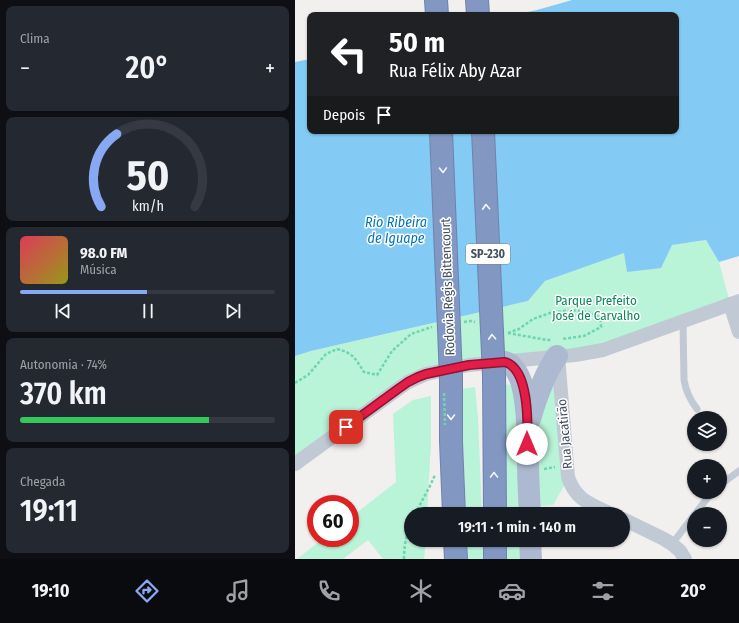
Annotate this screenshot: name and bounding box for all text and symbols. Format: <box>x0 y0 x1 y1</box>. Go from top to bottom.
text: 50 m <box>389 26 445 59</box>
icon: left <box>323 28 375 80</box>
text: Clima <box>20 31 50 46</box>
text: 20° <box>125 50 169 86</box>
text: − <box>20 55 30 82</box>
text: + <box>265 55 275 82</box>
text: Rua Félix Aby Azar <box>389 60 522 82</box>
icon: arrive <box>373 104 395 126</box>
text: Depois <box>323 106 365 124</box>
text: 50 <box>126 151 169 201</box>
one-way arrow <box>439 167 447 173</box>
text: km/h <box>132 197 163 214</box>
one-way arrow <box>482 204 491 210</box>
water label: Rio Ribeira de Iguape <box>365 214 427 247</box>
street label: Rodovia Régis Bittencourt <box>438 218 457 356</box>
text: 98.0 FM <box>80 244 127 262</box>
road number: SP-230 <box>466 244 510 264</box>
text: Música <box>80 262 117 277</box>
park label: Parque Prefeito José de Carvalho <box>552 293 640 323</box>
icon: previous <box>52 300 74 322</box>
icon: pause <box>137 300 159 322</box>
icon: next <box>222 300 244 322</box>
one-way arrow <box>488 334 496 340</box>
text: Autonomia · 74% <box>20 357 107 372</box>
text: 370 km <box>20 376 107 412</box>
street label: Rua Jacatirão <box>554 398 575 469</box>
pin <box>329 410 363 444</box>
map controls <box>687 411 727 547</box>
button: layers <box>687 411 727 451</box>
one-way arrow <box>447 414 455 420</box>
icon: arrive <box>335 416 357 438</box>
position arrow <box>506 423 548 465</box>
button: + <box>687 459 727 499</box>
one-way arrow <box>490 472 498 478</box>
text: Chegada <box>20 474 65 489</box>
text: 19:11 <box>20 493 78 529</box>
speed limit sign: 60 <box>307 495 359 547</box>
button: − <box>687 507 727 547</box>
text: 19:11 · 1 min · 140 m <box>458 518 576 536</box>
icon: directions <box>133 577 161 605</box>
icon: music <box>224 577 252 605</box>
icon: phone <box>315 577 343 605</box>
icon: climate <box>407 577 435 605</box>
icon: car <box>498 577 526 605</box>
icon: filters <box>589 577 617 605</box>
text: 19:10 <box>32 580 70 602</box>
text: 20° <box>681 580 707 602</box>

